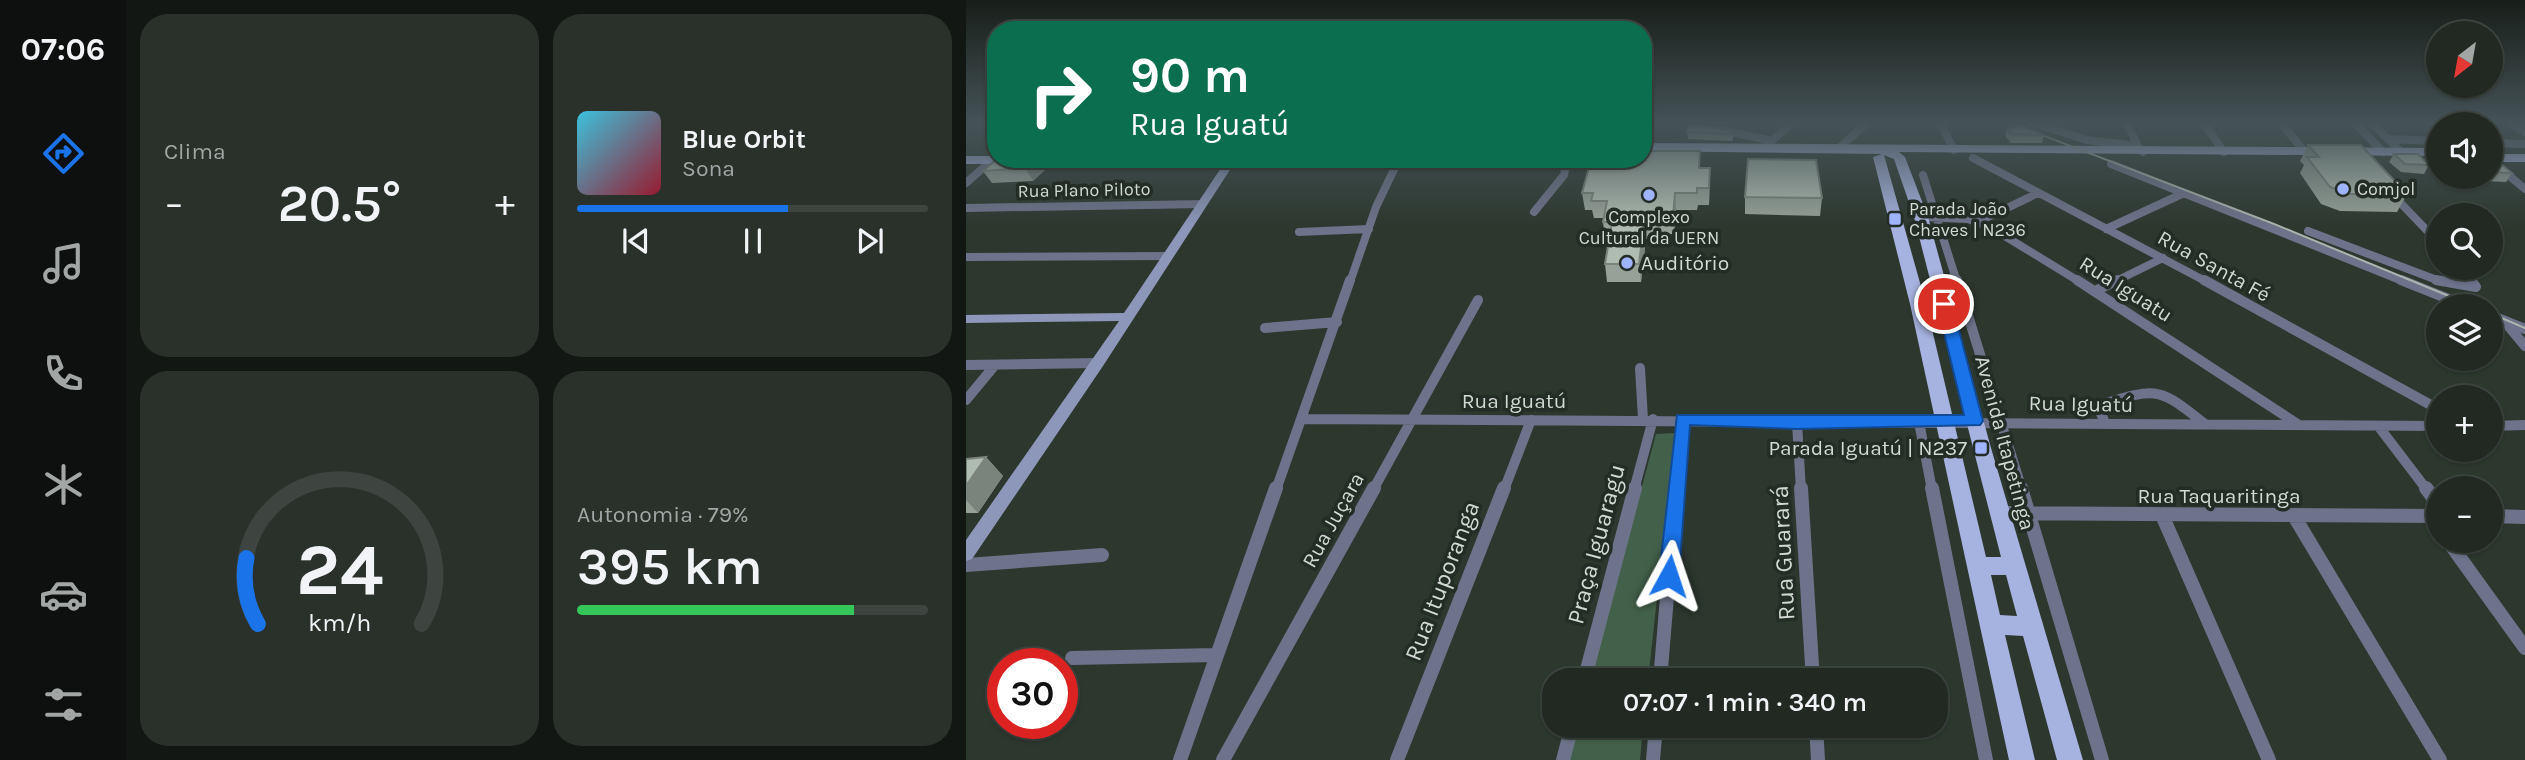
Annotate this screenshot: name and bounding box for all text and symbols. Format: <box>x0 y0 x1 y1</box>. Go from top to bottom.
north arrow <box>2426 21 2502 98</box>
map controls <box>2426 21 2503 553</box>
text: 07:06 <box>21 31 105 68</box>
text: 90 m <box>1130 47 1250 104</box>
icon: right <box>1015 49 1106 140</box>
text: Rua Iguatú <box>1130 106 1290 143</box>
button: sound <box>2426 112 2503 189</box>
text: Blue Orbit <box>682 124 806 155</box>
icon: directions <box>39 129 88 178</box>
text: Clima <box>164 138 226 165</box>
text: Sona <box>682 155 735 182</box>
text: 20.5° <box>278 173 401 234</box>
street label: Rua Plano Piloto <box>1017 178 1151 202</box>
place label: Comjol <box>2357 178 2415 200</box>
text: − <box>164 181 184 226</box>
text: + <box>495 181 515 226</box>
marker: Comjol <box>2335 181 2351 197</box>
marker: Complexo Cultural da UERN <box>1641 187 1657 203</box>
place label: Parada João Chaves | N236 <box>1909 198 2026 241</box>
button: search <box>2426 203 2503 280</box>
place label: Complexo Cultural da UERN <box>1579 206 1719 249</box>
marker: Parada João Chaves | N236 <box>1887 211 1903 227</box>
icon: previous <box>617 222 655 260</box>
icon: pause <box>734 222 772 260</box>
icon: next <box>851 222 889 260</box>
street label: Rua Santa Fé <box>2154 225 2274 307</box>
icon: music <box>39 239 88 288</box>
place label: Auditório <box>1641 251 1729 275</box>
street label: Rua Iguatu <box>2075 251 2177 327</box>
marker: Auditório <box>1619 255 1635 271</box>
pin <box>1914 274 1974 334</box>
icon: arrive <box>1925 285 1963 323</box>
button: layers <box>2426 294 2503 371</box>
icon: phone <box>39 349 88 398</box>
street label: Avenida Itapetinga <box>1970 353 2040 533</box>
button: + <box>2426 385 2503 462</box>
street label: Rua Iguatú <box>1462 389 1566 413</box>
street label: Rua Iguatú <box>2028 391 2134 417</box>
place label: Parada Iguatú | N237 <box>1768 436 1967 460</box>
marker: Parada Iguatú | N237 <box>1973 440 1989 456</box>
icon: climate <box>39 460 88 509</box>
street label: Praça Iguaragu <box>1561 461 1631 627</box>
street label: Rua Juçara <box>1297 468 1369 572</box>
button: − <box>2426 476 2503 553</box>
street label: Rua Taquaritinga <box>2137 484 2301 508</box>
street label: Rua Guarará <box>1765 485 1801 621</box>
street label: Rua Ituporanga <box>1399 497 1485 665</box>
text: Autonomia · 79% <box>577 501 749 528</box>
text: 24 <box>296 528 383 613</box>
text: 395 km <box>577 536 763 597</box>
position arrow <box>1632 539 1706 613</box>
icon: car <box>39 570 88 619</box>
text: km/h <box>308 608 371 637</box>
speed limit sign: 30 <box>987 648 1078 739</box>
icon: filters <box>39 680 88 729</box>
text: 07:07 · 1 min · 340 m <box>1623 687 1867 718</box>

